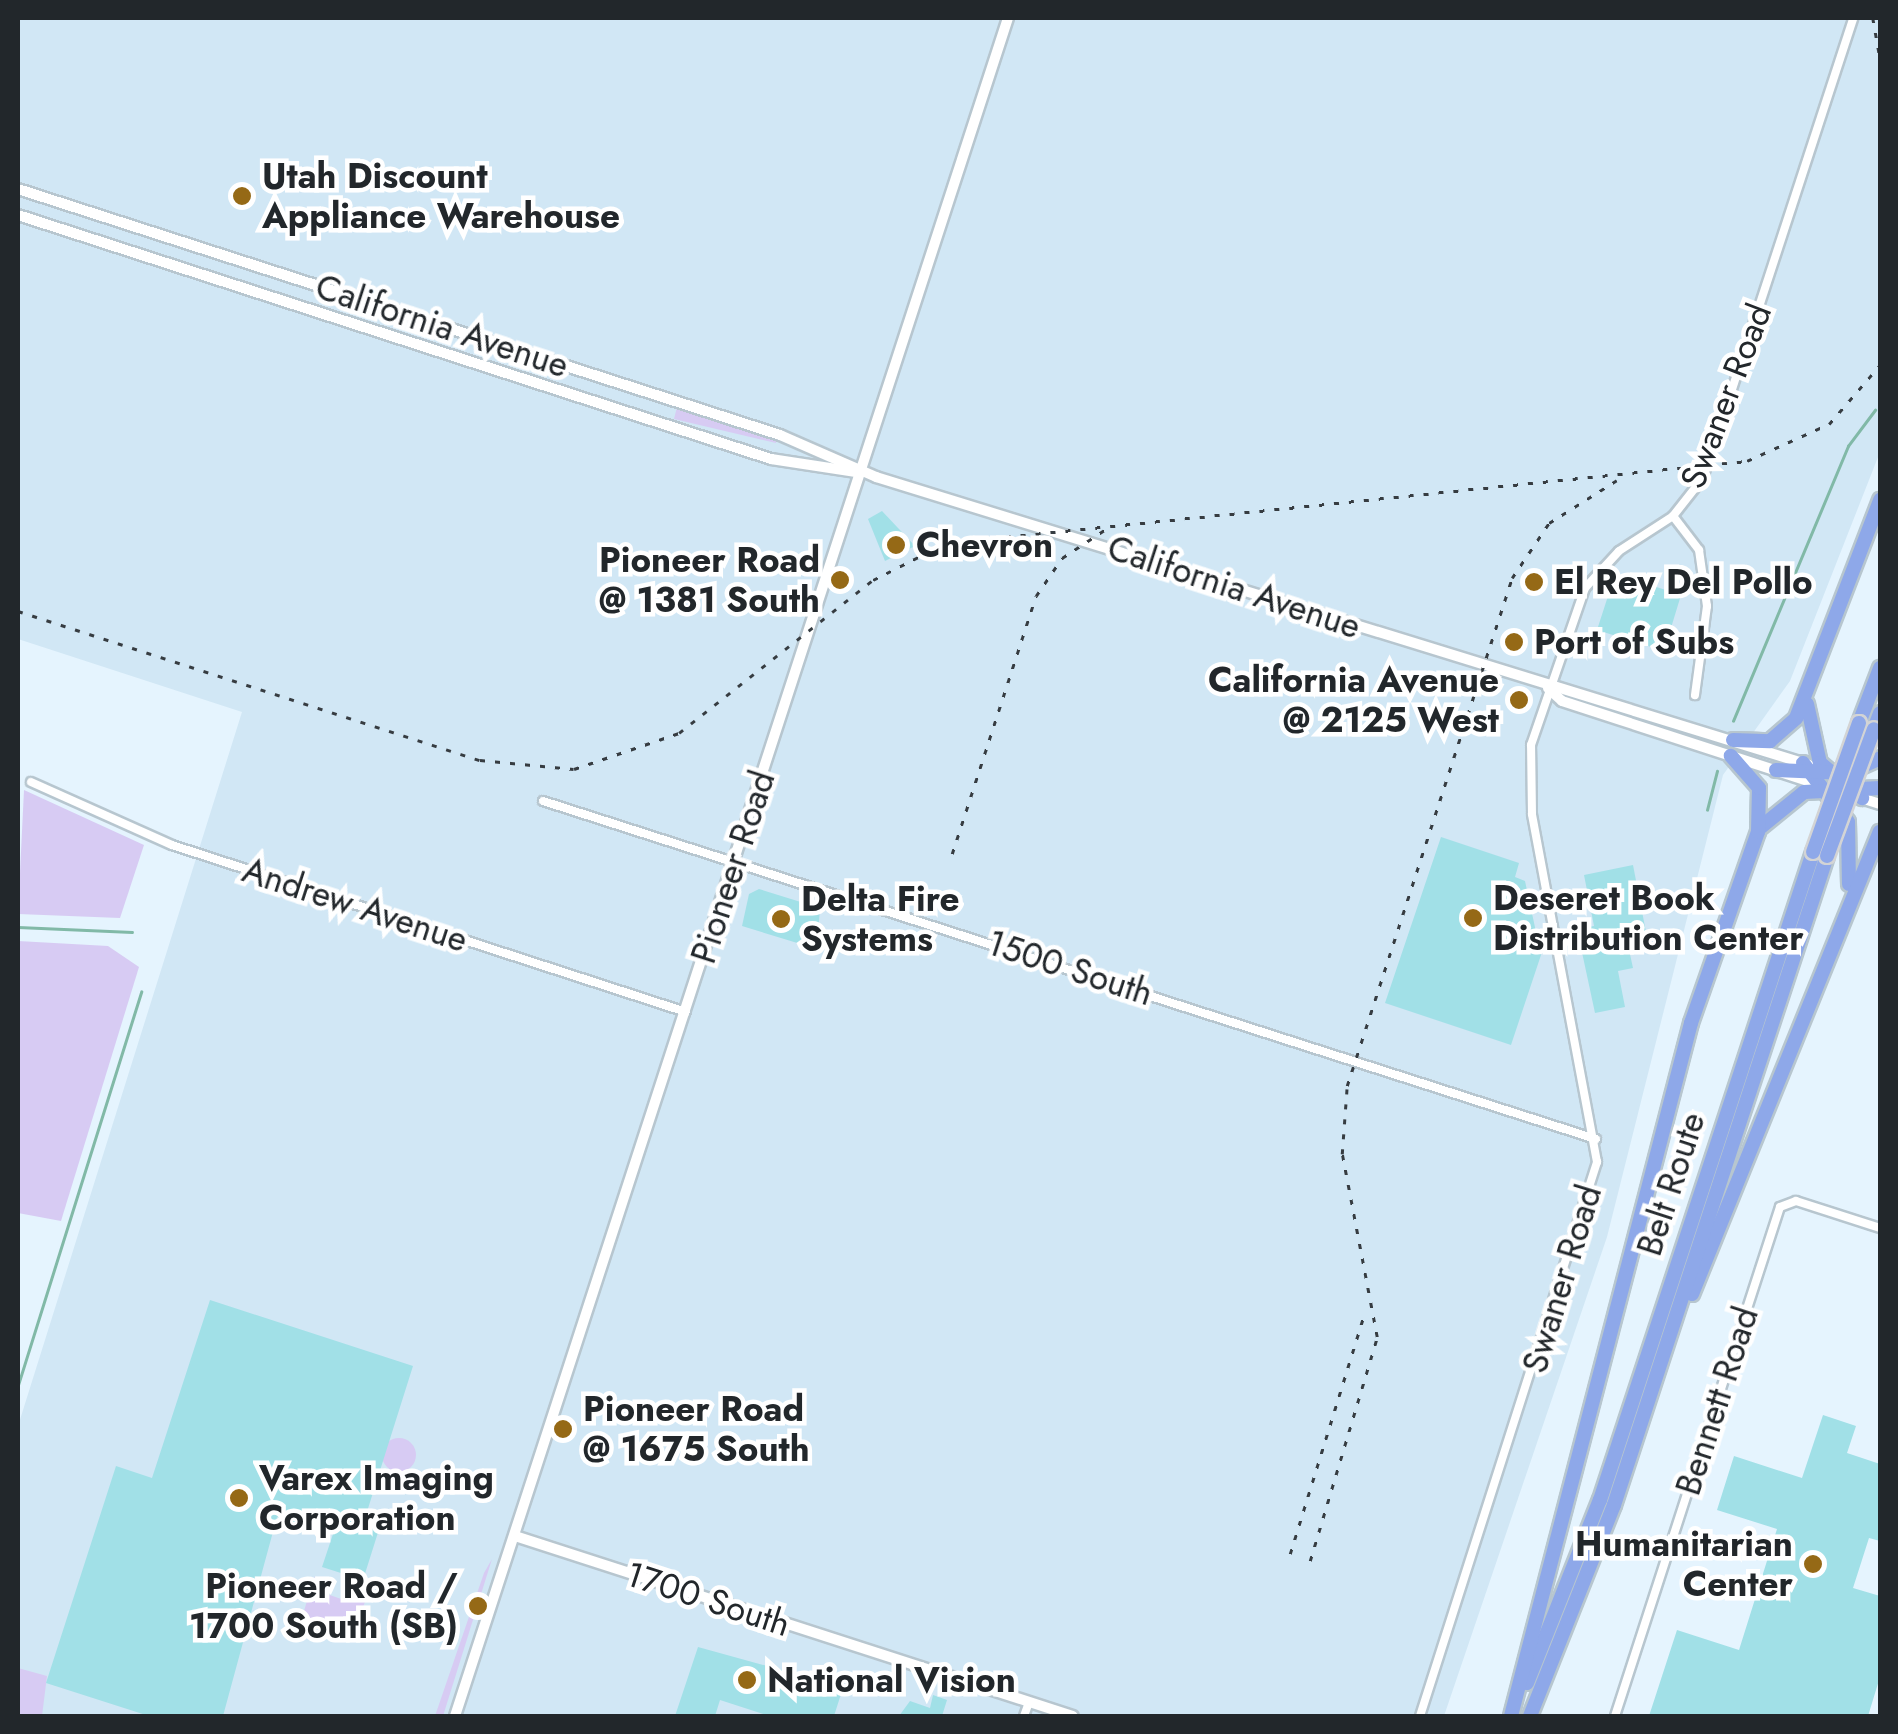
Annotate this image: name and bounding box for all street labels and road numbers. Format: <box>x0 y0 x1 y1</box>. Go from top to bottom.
street label: California Avenue <box>310 265 574 387</box>
street label: Swaner Road <box>1672 298 1780 494</box>
street label: California Avenue <box>1102 526 1366 648</box>
street label: Pioneer Road <box>682 765 784 969</box>
street label: Andrew Avenue <box>237 849 473 961</box>
street label: 1500 South <box>982 922 1158 1014</box>
street label: Belt Route <box>1628 1107 1714 1261</box>
street label: Swaner Road <box>1514 1180 1610 1378</box>
street label: Bennett Road <box>1667 1302 1767 1500</box>
street label: 1700 South <box>621 1553 795 1645</box>

